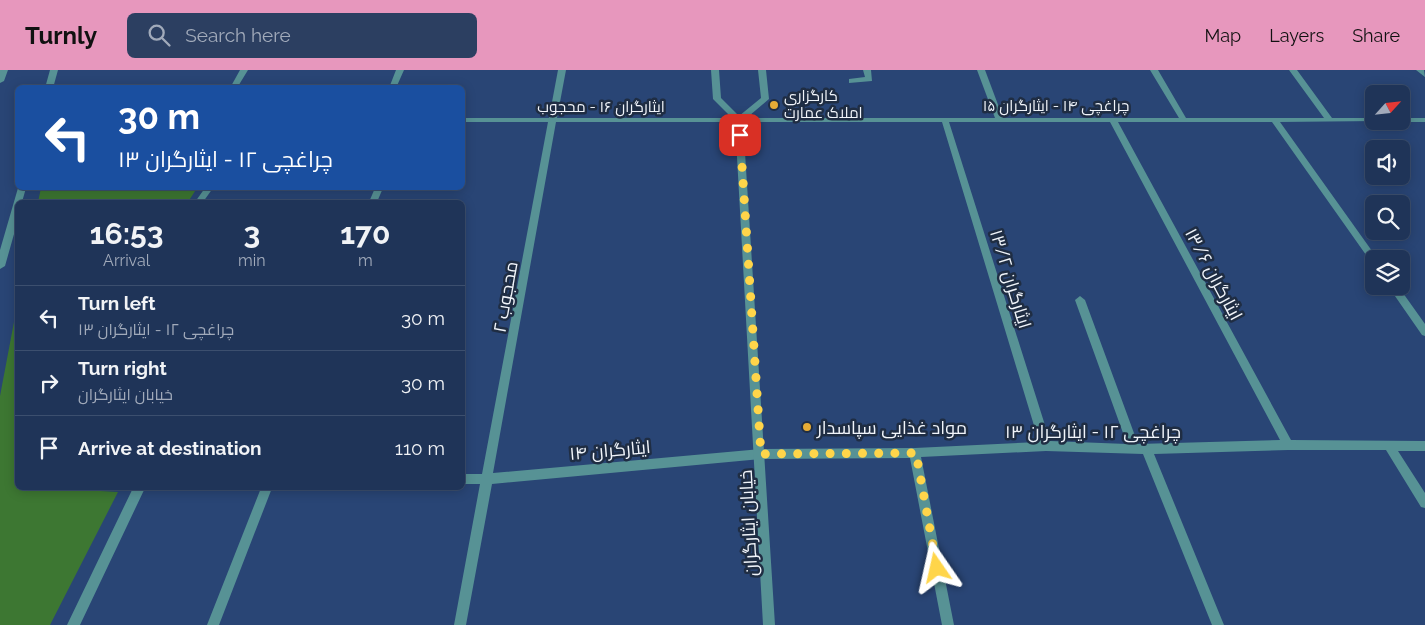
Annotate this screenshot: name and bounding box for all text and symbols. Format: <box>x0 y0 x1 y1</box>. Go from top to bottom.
search box <box>127 13 477 58</box>
text: Turnly <box>25 21 97 50</box>
icon: search <box>145 21 173 49</box>
text: Search here <box>185 24 291 46</box>
text: Map <box>1205 25 1241 46</box>
text: Layers <box>1269 25 1324 46</box>
text: Share <box>1352 25 1400 46</box>
north arrow <box>1365 85 1410 130</box>
map controls <box>1365 85 1410 295</box>
place label: کارگزاری املاک عمارت <box>784 87 863 122</box>
text: 30 m <box>118 96 200 137</box>
street label: چراغچی ۱۴ - ایثارگران ۱۵ <box>983 97 1129 116</box>
street label: ایثارگران ۱۶ - محجوب <box>537 98 665 117</box>
marker: کارگزاری املاک عمارت <box>768 99 780 111</box>
icon: left <box>35 105 100 170</box>
pin <box>719 114 761 156</box>
icon: arrive <box>726 121 754 149</box>
button: sound <box>1365 140 1410 185</box>
text: چراغچی ۱۲ - ایثارگران ۱۳ <box>118 146 333 172</box>
button: search <box>1365 195 1410 240</box>
text: 16:53 <box>90 216 163 251</box>
text: 3 <box>243 216 260 251</box>
text: 170 <box>340 216 390 251</box>
street label: ایثارگران ۱۳/۶ <box>1180 224 1247 324</box>
street label: ایثارگران ۱۳/۲ <box>985 227 1036 331</box>
button: layers <box>1365 250 1410 295</box>
text: Arrival <box>103 251 150 270</box>
text: min <box>238 251 266 270</box>
text: m <box>358 251 373 270</box>
street label: محجوب ۲ <box>488 260 523 334</box>
text: Turn left <box>78 292 155 314</box>
icon: left <box>35 304 63 332</box>
text: 30 m <box>401 307 445 329</box>
text: چراغچی ۱۲ - ایثارگران ۱۳ <box>78 320 234 339</box>
text: Turn right <box>78 357 167 379</box>
icon: right <box>35 369 63 397</box>
text: 30 m <box>401 372 445 394</box>
text: خیابان ایثارگران <box>78 385 173 404</box>
place label: مواد غذایی سپاسدار <box>816 417 967 439</box>
marker: مواد غذایی سپاسدار <box>801 421 813 433</box>
street label: چراغچی ۱۲ - ایثارگران ۱۳ <box>1005 421 1181 444</box>
icon: arrive <box>35 434 63 462</box>
street label: ایثارگران ۱۴ <box>568 436 652 465</box>
text: Arrive at destination <box>78 437 262 459</box>
text: 110 m <box>395 437 445 459</box>
street label: خیابان ایثارگران <box>735 469 762 577</box>
position arrow <box>910 541 962 593</box>

